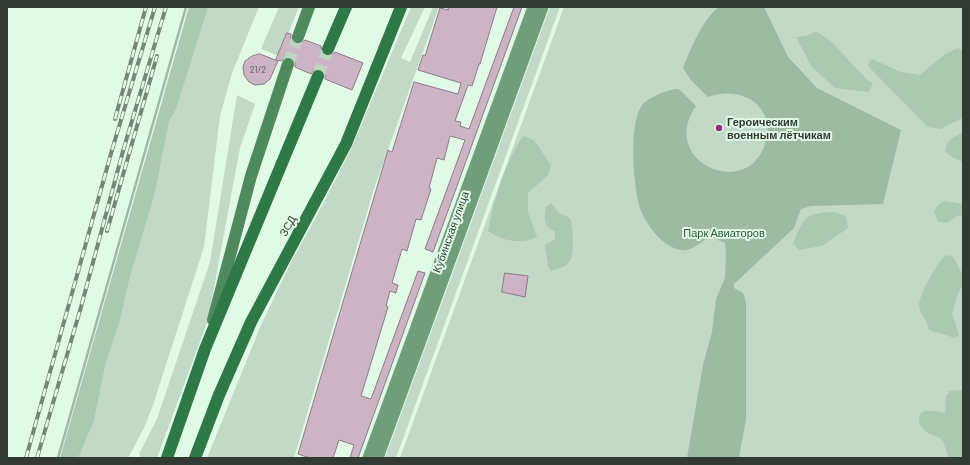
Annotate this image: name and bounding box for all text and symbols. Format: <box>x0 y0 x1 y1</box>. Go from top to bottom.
house number: 21/2 <box>250 65 266 75</box>
place label: Героическим военным лётчикам <box>727 115 831 141</box>
marker: Героическим военным лётчикам <box>714 123 724 133</box>
street label: Кубинская улица <box>430 190 472 274</box>
street label: ЗСД <box>277 213 299 239</box>
park label: Парк Авиаторов <box>683 226 765 240</box>

